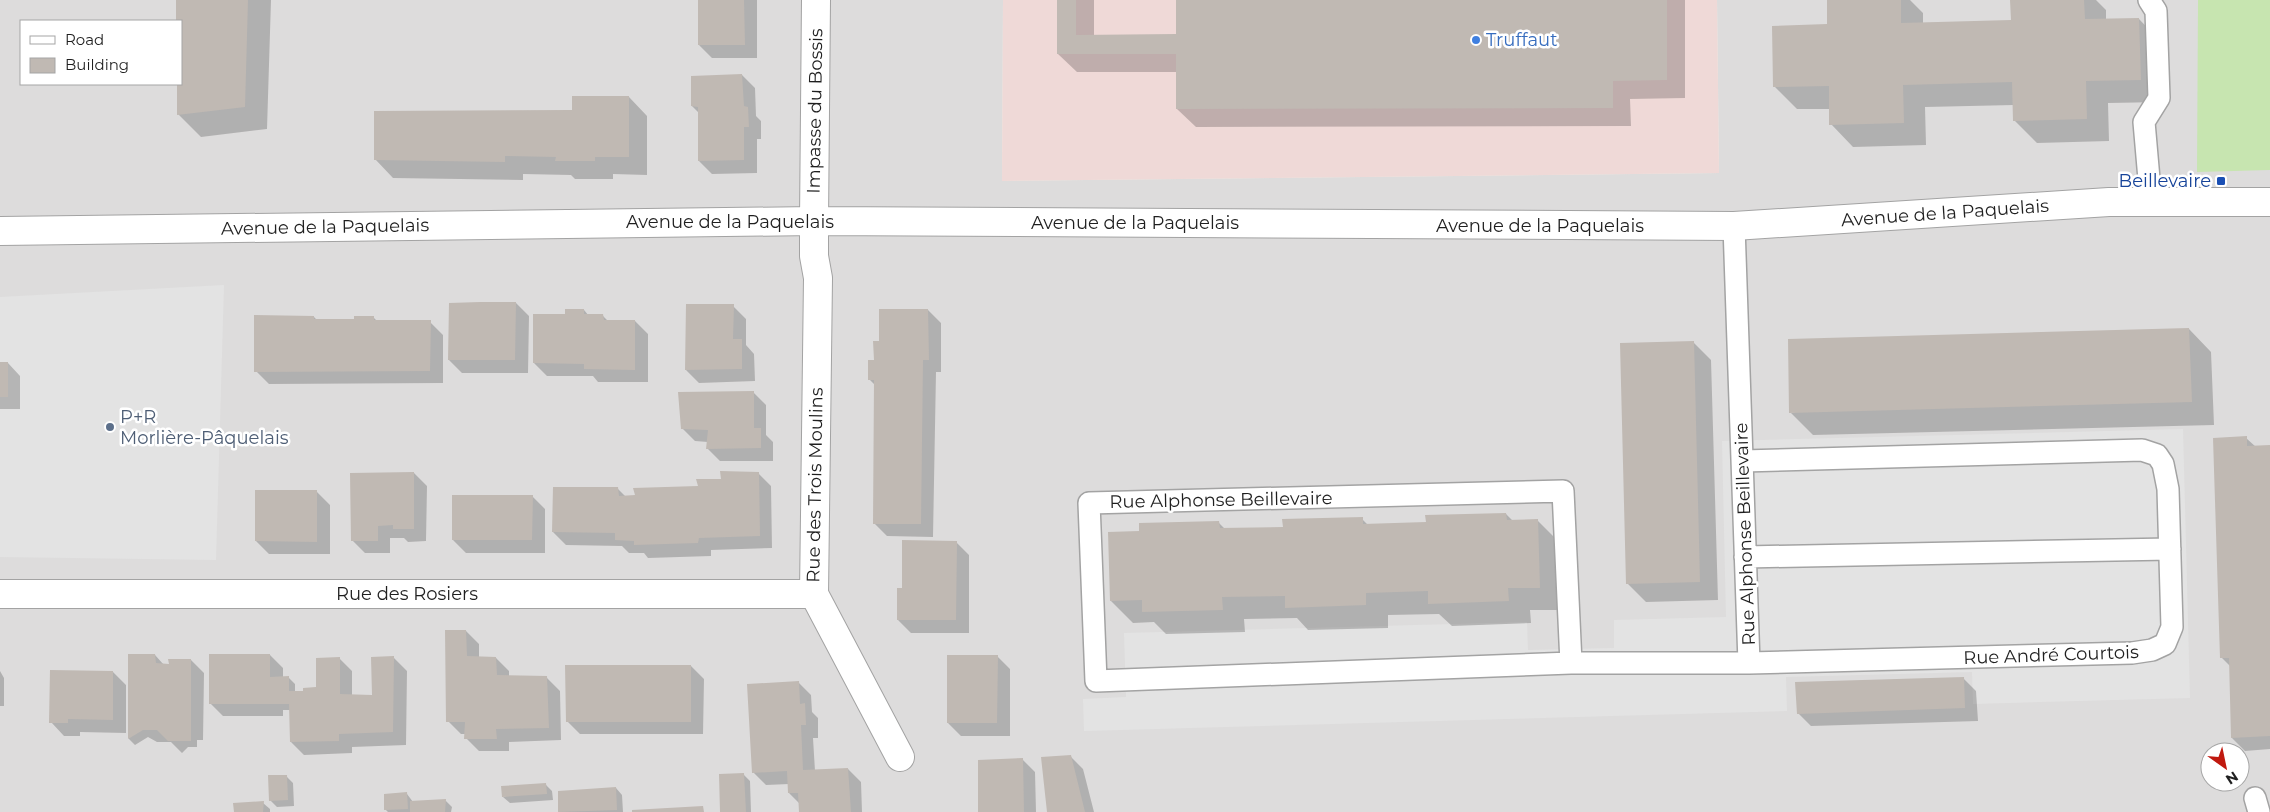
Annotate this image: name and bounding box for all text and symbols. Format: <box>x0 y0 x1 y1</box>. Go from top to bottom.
legend <box>20 20 182 85</box>
street label: Impasse du Bossis <box>803 28 827 194</box>
place label: Truffaut <box>1486 29 1557 51</box>
text: Road <box>65 30 104 49</box>
marker: Truffaut <box>1470 34 1482 46</box>
text: Building <box>65 55 129 74</box>
place label: Beillevaire <box>2119 170 2211 192</box>
marker: Beillevaire <box>2215 175 2227 187</box>
street label: Avenue de la Paquelais <box>1840 195 2050 231</box>
street label: Avenue de la Paquelais <box>626 211 834 233</box>
street label: Avenue de la Paquelais <box>1031 212 1239 234</box>
street label: Avenue de la Paquelais <box>221 214 429 240</box>
street label: Avenue de la Paquelais <box>1436 215 1644 237</box>
street label: Rue des Trois Moulins <box>802 387 828 583</box>
place label: P+R Morlière-Pâquelais <box>120 406 289 449</box>
marker: P+R Morlière-Pâquelais <box>104 421 116 433</box>
street label: Rue Alphonse Beillevaire <box>1730 422 1760 646</box>
street label: Rue Alphonse Beillevaire <box>1109 487 1333 513</box>
street label: Rue des Rosiers <box>336 583 478 605</box>
street label: Rue André Courtois <box>1963 641 2139 669</box>
north arrow <box>2200 742 2250 792</box>
text: N <box>2222 767 2242 789</box>

